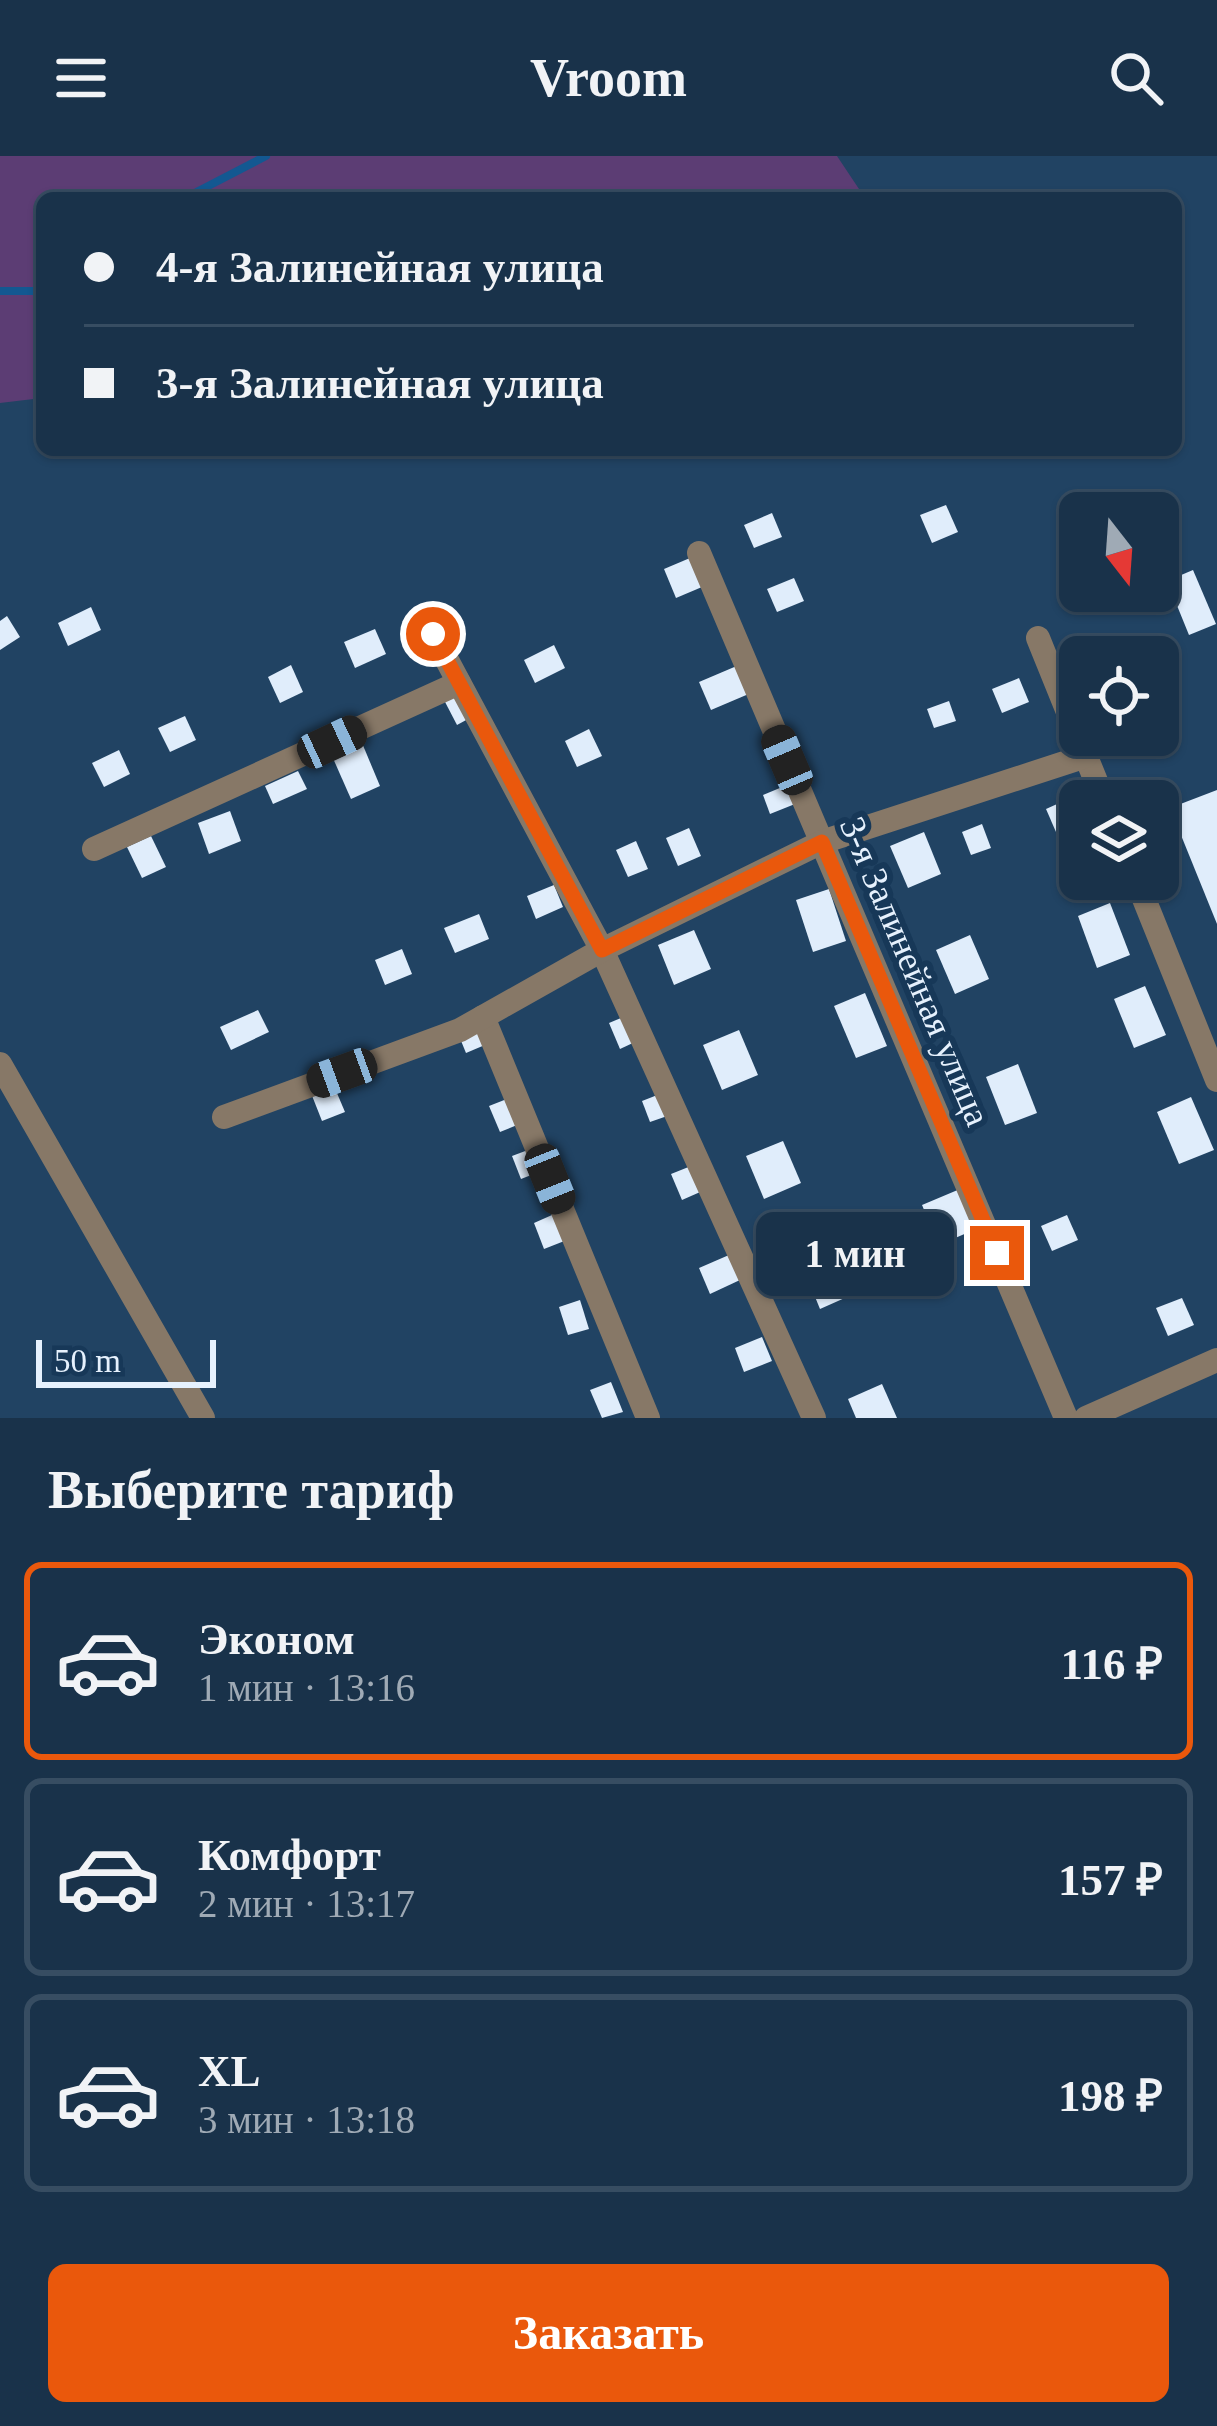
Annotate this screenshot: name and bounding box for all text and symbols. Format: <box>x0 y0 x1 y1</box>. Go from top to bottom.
icon: menu <box>48 45 114 111</box>
icon: search <box>1103 45 1169 111</box>
text: Vroom <box>530 48 687 108</box>
text: 4-я Залинейная улица <box>156 242 604 292</box>
text: 3-я Залинейная улица <box>156 358 604 408</box>
north arrow <box>1059 492 1179 612</box>
map controls <box>1059 492 1179 900</box>
route start <box>406 607 460 661</box>
button: locate <box>1059 636 1179 756</box>
car <box>292 710 372 774</box>
car <box>756 720 818 800</box>
button: layers <box>1059 780 1179 900</box>
street label: 3-я Залинейная улица <box>832 811 998 1132</box>
car <box>302 1044 382 1102</box>
car <box>520 1139 580 1219</box>
callout: 1 мин <box>757 1211 955 1295</box>
route end <box>970 1226 1024 1280</box>
text: 1 мин <box>805 1232 905 1275</box>
scale bar <box>36 1334 216 1387</box>
text: 50 m <box>54 1343 121 1379</box>
text: Выберите тариф <box>48 1460 454 1520</box>
icon: car <box>54 1607 162 1715</box>
text: Эконом <box>198 1614 355 1664</box>
text: 116 ₽ <box>1061 1639 1163 1689</box>
text: 1 мин · 13:16 <box>198 1666 415 1709</box>
icon: car <box>54 1823 162 1931</box>
text: Комфорт <box>198 1830 381 1880</box>
text: 157 ₽ <box>1058 1855 1163 1905</box>
text: 2 мин · 13:17 <box>198 1882 415 1925</box>
icon: car <box>54 2039 162 2147</box>
text: XL <box>198 2046 261 2096</box>
text: 198 ₽ <box>1058 2071 1163 2121</box>
text: 3 мин · 13:18 <box>198 2098 415 2141</box>
button: Заказать <box>48 2264 1169 2402</box>

